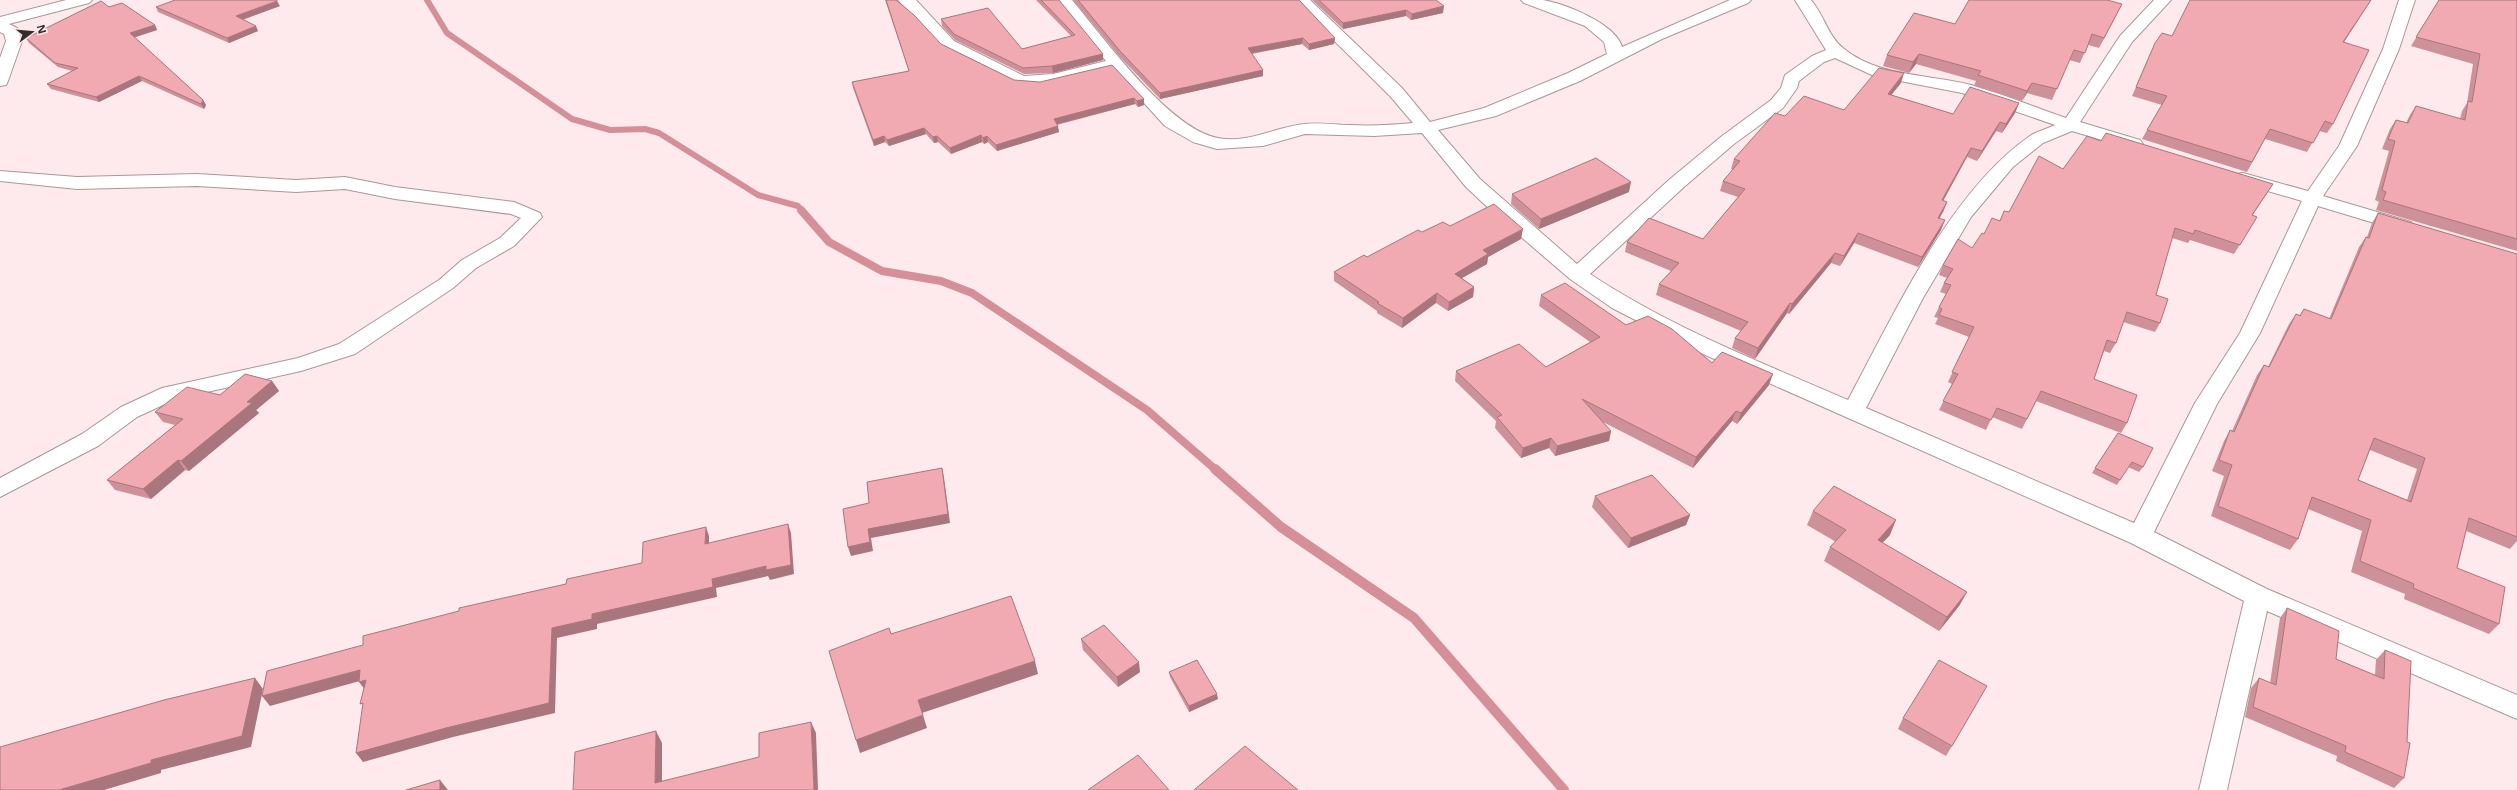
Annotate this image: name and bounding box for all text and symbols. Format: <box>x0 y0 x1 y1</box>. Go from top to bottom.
north arrow <box>12 12 52 52</box>
text: N <box>34 23 51 35</box>

